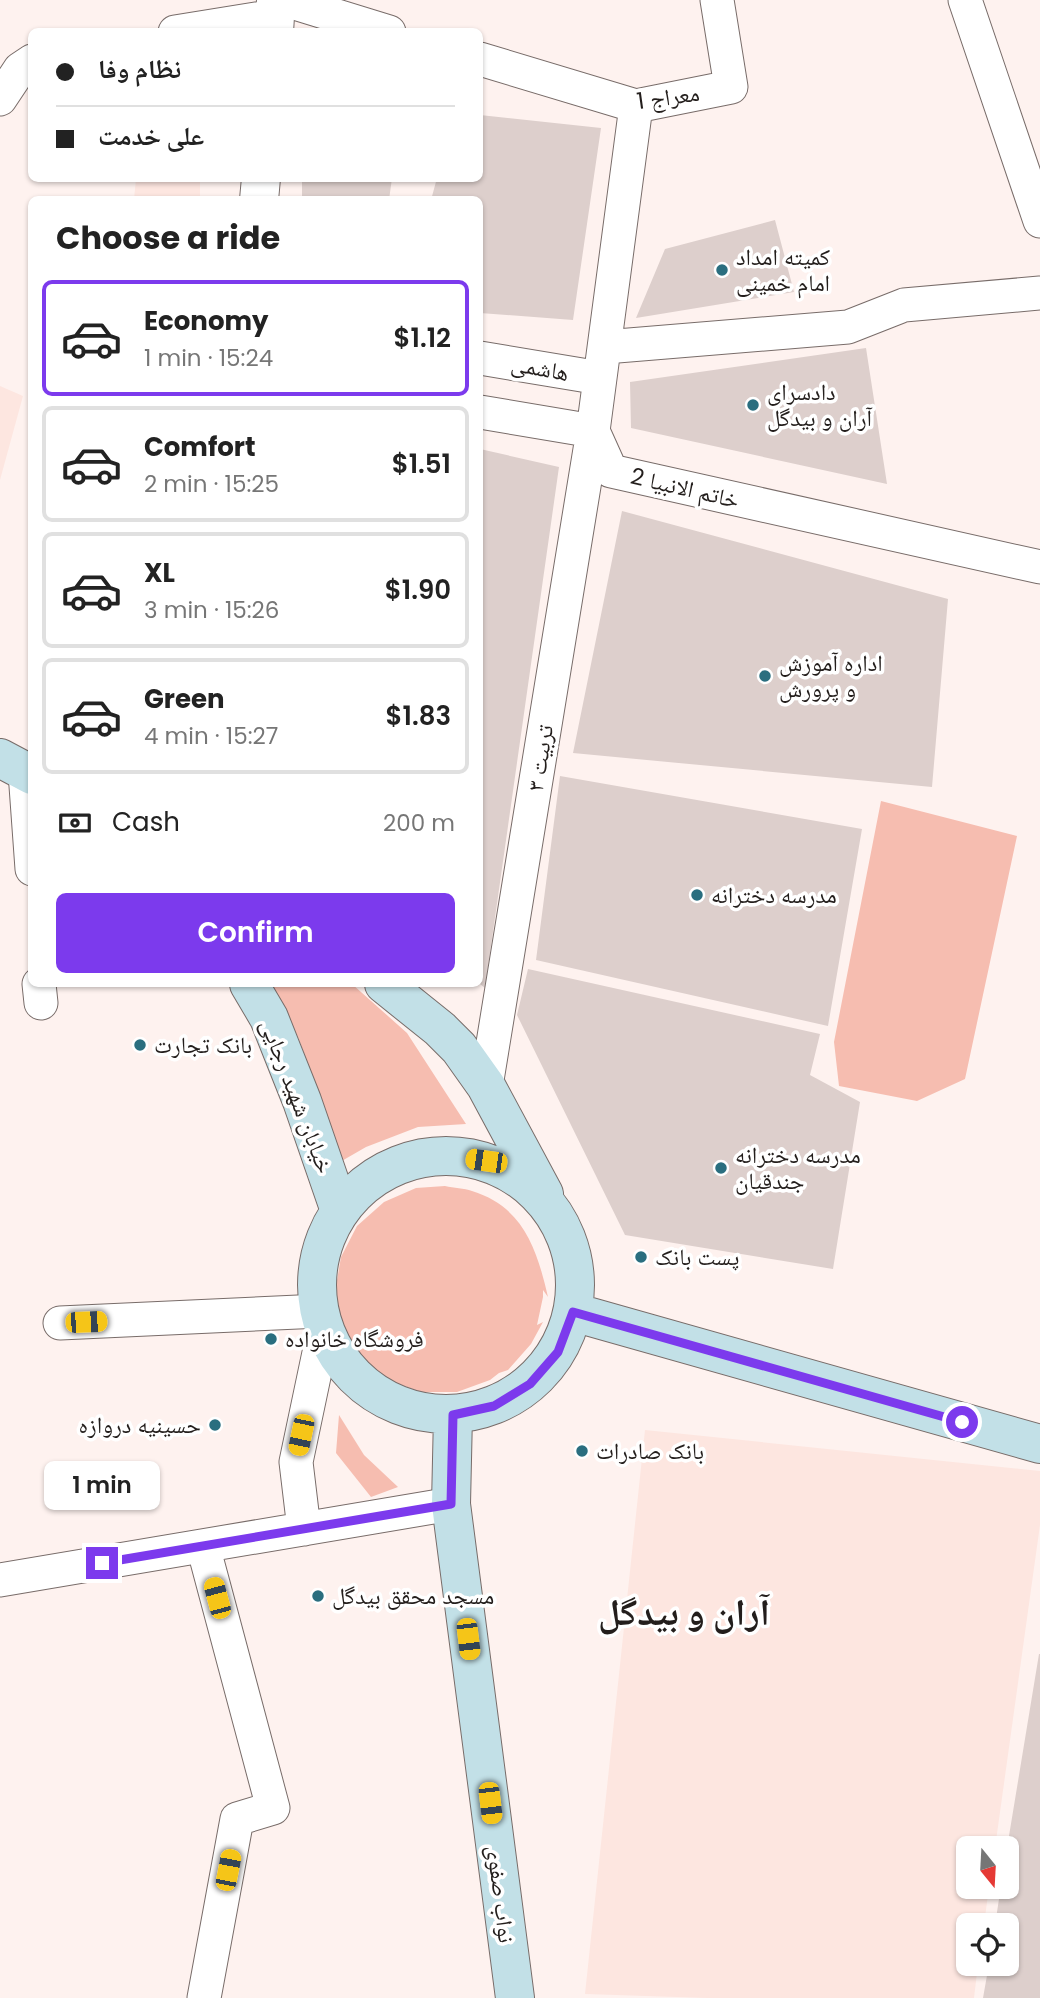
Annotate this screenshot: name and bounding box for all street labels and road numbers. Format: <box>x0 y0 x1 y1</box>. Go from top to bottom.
street label: معراج 1 <box>635 77 701 117</box>
street label: هاشمی <box>509 347 571 389</box>
street label: خاتم الانبیا 2 <box>628 460 742 516</box>
street label: تربیت ۳ <box>519 722 561 794</box>
street label: خیابان شهید رجایی <box>253 1014 341 1178</box>
street label: نواب صفوی <box>479 1843 523 1945</box>

